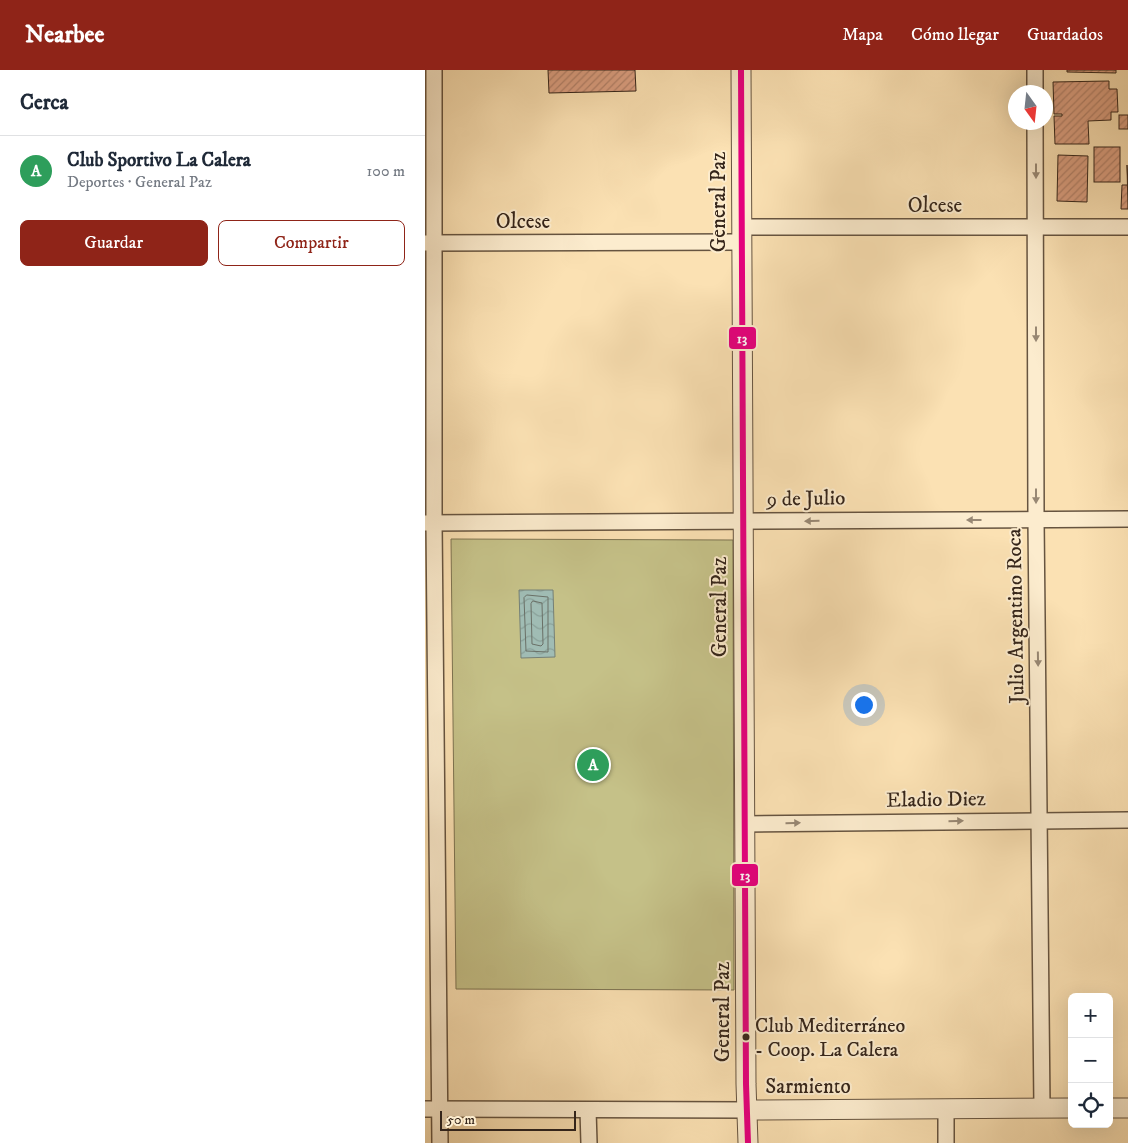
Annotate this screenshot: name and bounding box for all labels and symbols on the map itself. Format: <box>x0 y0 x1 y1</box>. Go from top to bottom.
north arrow <box>1008 85 1053 130</box>
street label: General Paz <box>706 152 732 252</box>
one-way arrow <box>1032 163 1040 179</box>
street label: Olcese <box>908 193 962 219</box>
street label: Olcese <box>496 209 550 235</box>
line badge: 13 <box>728 326 757 350</box>
one-way arrow <box>1032 326 1040 342</box>
text: 13 <box>737 330 747 348</box>
street label: 9 de Julio <box>765 485 846 513</box>
one-way arrow <box>1032 488 1040 504</box>
one-way arrow <box>966 516 982 524</box>
one-way arrow <box>804 517 820 525</box>
street label: Julio Argentino Roca <box>1001 528 1031 706</box>
street label: General Paz <box>707 557 733 657</box>
one-way arrow <box>1034 651 1042 667</box>
your location <box>851 692 877 718</box>
pin: A <box>577 746 609 784</box>
street label: Eladio Diez <box>886 786 986 814</box>
one-way arrow <box>948 817 964 825</box>
one-way arrow <box>786 819 802 827</box>
line badge: 13 <box>731 863 759 887</box>
text: 13 <box>740 867 750 885</box>
street label: General Paz <box>710 962 736 1062</box>
place label: Club Mediterráneo - Coop. La Calera <box>755 1014 905 1063</box>
marker: Club Mediterráneo - Coop. La Calera <box>741 1032 751 1042</box>
street label: Sarmiento <box>765 1074 851 1100</box>
scale bar <box>440 1108 576 1131</box>

